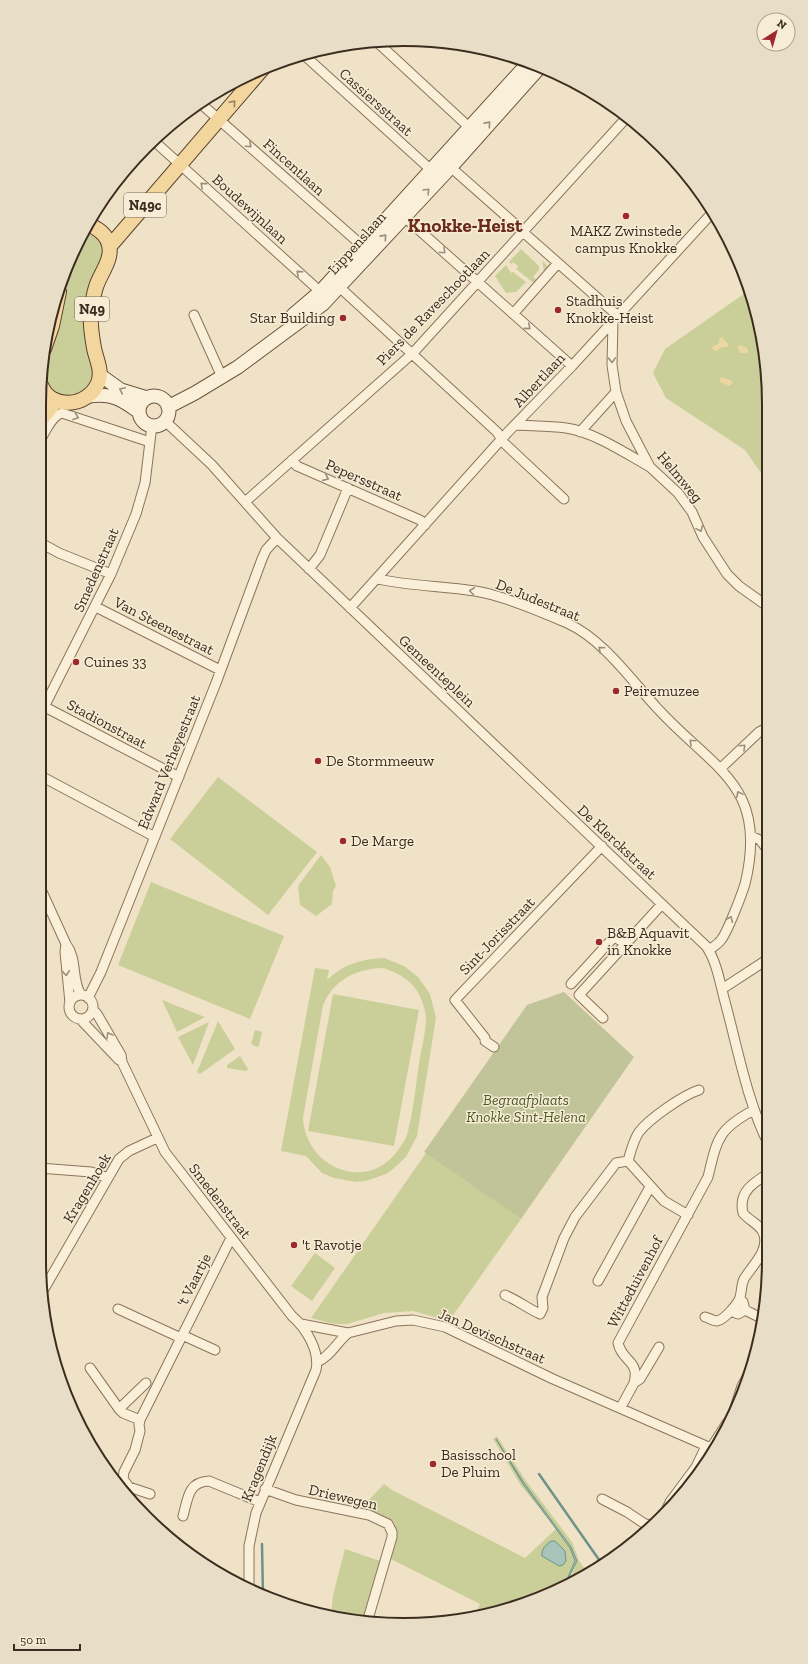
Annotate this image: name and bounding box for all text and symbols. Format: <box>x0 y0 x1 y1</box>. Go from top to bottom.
north arrow <box>756 12 796 52</box>
text: N <box>774 17 789 33</box>
street label: Cassiersstraat <box>336 64 417 140</box>
one-way arrow <box>228 100 235 107</box>
one-way arrow <box>484 122 491 129</box>
street label: Fincentlaan <box>260 135 329 200</box>
one-way arrow <box>244 140 251 147</box>
street label: Boudewijnlaan <box>209 170 292 248</box>
one-way arrow <box>200 182 208 190</box>
one-way arrow <box>422 188 429 196</box>
road number: N49c <box>124 193 166 217</box>
street label: Lippenslaan <box>324 208 390 278</box>
marker: MAKZ Zwinstede campus Knokke <box>621 211 631 221</box>
district label: Knokke-Heist <box>407 214 523 237</box>
place label: MAKZ Zwinstede campus Knokke <box>570 222 682 257</box>
one-way arrow <box>379 234 387 242</box>
street label: Piers de Raveschootlaan <box>373 245 494 369</box>
one-way arrow <box>438 246 446 254</box>
one-way arrow <box>296 270 304 277</box>
place label: Stadhuis Knokke-Heist <box>566 292 654 327</box>
road number: N49 <box>75 297 109 321</box>
marker: Stadhuis Knokke-Heist <box>553 305 563 315</box>
place label: Star Building <box>250 309 335 327</box>
marker: Star Building <box>338 313 348 323</box>
one-way arrow <box>523 322 530 329</box>
street label: Albertlaan <box>509 349 569 411</box>
one-way arrow <box>608 357 616 363</box>
one-way arrow <box>119 386 126 394</box>
one-way arrow <box>73 412 80 421</box>
street label: Helmweg <box>653 448 707 506</box>
street label: Pepersstraat <box>323 455 406 505</box>
one-way arrow <box>323 474 330 482</box>
street label: Smedenstraat <box>69 525 123 615</box>
one-way arrow <box>695 525 703 533</box>
street label: De Judestraat <box>493 575 583 625</box>
one-way arrow <box>469 586 475 595</box>
street label: Van Steenestraat <box>110 593 217 659</box>
street label: Gemeenteplein <box>395 631 479 711</box>
one-way arrow <box>599 646 606 653</box>
place label: Cuines 33 <box>84 653 147 671</box>
marker: Cuines 33 <box>71 657 81 667</box>
place label: Peiremuzee <box>624 682 699 700</box>
marker: Peiremuzee <box>611 686 621 696</box>
street label: Edward Verheyestraat <box>134 692 204 832</box>
street label: Stadionstraat <box>64 695 150 753</box>
one-way arrow <box>689 739 697 747</box>
one-way arrow <box>738 744 746 752</box>
place label: De Stormmeeuw <box>326 752 435 770</box>
marker: De Stormmeeuw <box>313 756 323 766</box>
one-way arrow <box>737 791 744 798</box>
street label: De Klerckstraat <box>574 801 660 883</box>
place label: De Marge <box>351 832 414 850</box>
marker: De Marge <box>338 836 348 846</box>
street label: Sint-Jorisstraat <box>455 893 539 979</box>
one-way arrow <box>726 915 734 922</box>
place label: B&B Aquavit in Knokke <box>607 924 690 959</box>
marker: B&B Aquavit in Knokke <box>594 937 604 947</box>
one-way arrow <box>62 970 71 976</box>
one-way arrow <box>106 1032 113 1039</box>
park label: Begraafplaats Knokke Sint-Helena <box>466 1091 586 1126</box>
street label: Kragenhoek <box>59 1150 115 1226</box>
street label: Smedenstraat <box>185 1160 255 1242</box>
street label: Witteduivenhof <box>603 1232 667 1331</box>
place label: 't Ravotje <box>302 1236 362 1254</box>
marker: 't Ravotje <box>289 1240 299 1250</box>
street label: 't Vaartje <box>173 1250 215 1310</box>
street label: Jan Devischstraat <box>436 1304 549 1368</box>
street label: Kragendijk <box>237 1432 281 1504</box>
place label: Basisschool De Pluim <box>441 1446 516 1481</box>
marker: Basisschool De Pluim <box>428 1459 438 1469</box>
street label: Driewegen <box>307 1480 380 1514</box>
scale bar <box>14 1626 80 1652</box>
text: 50 m <box>20 1633 47 1647</box>

